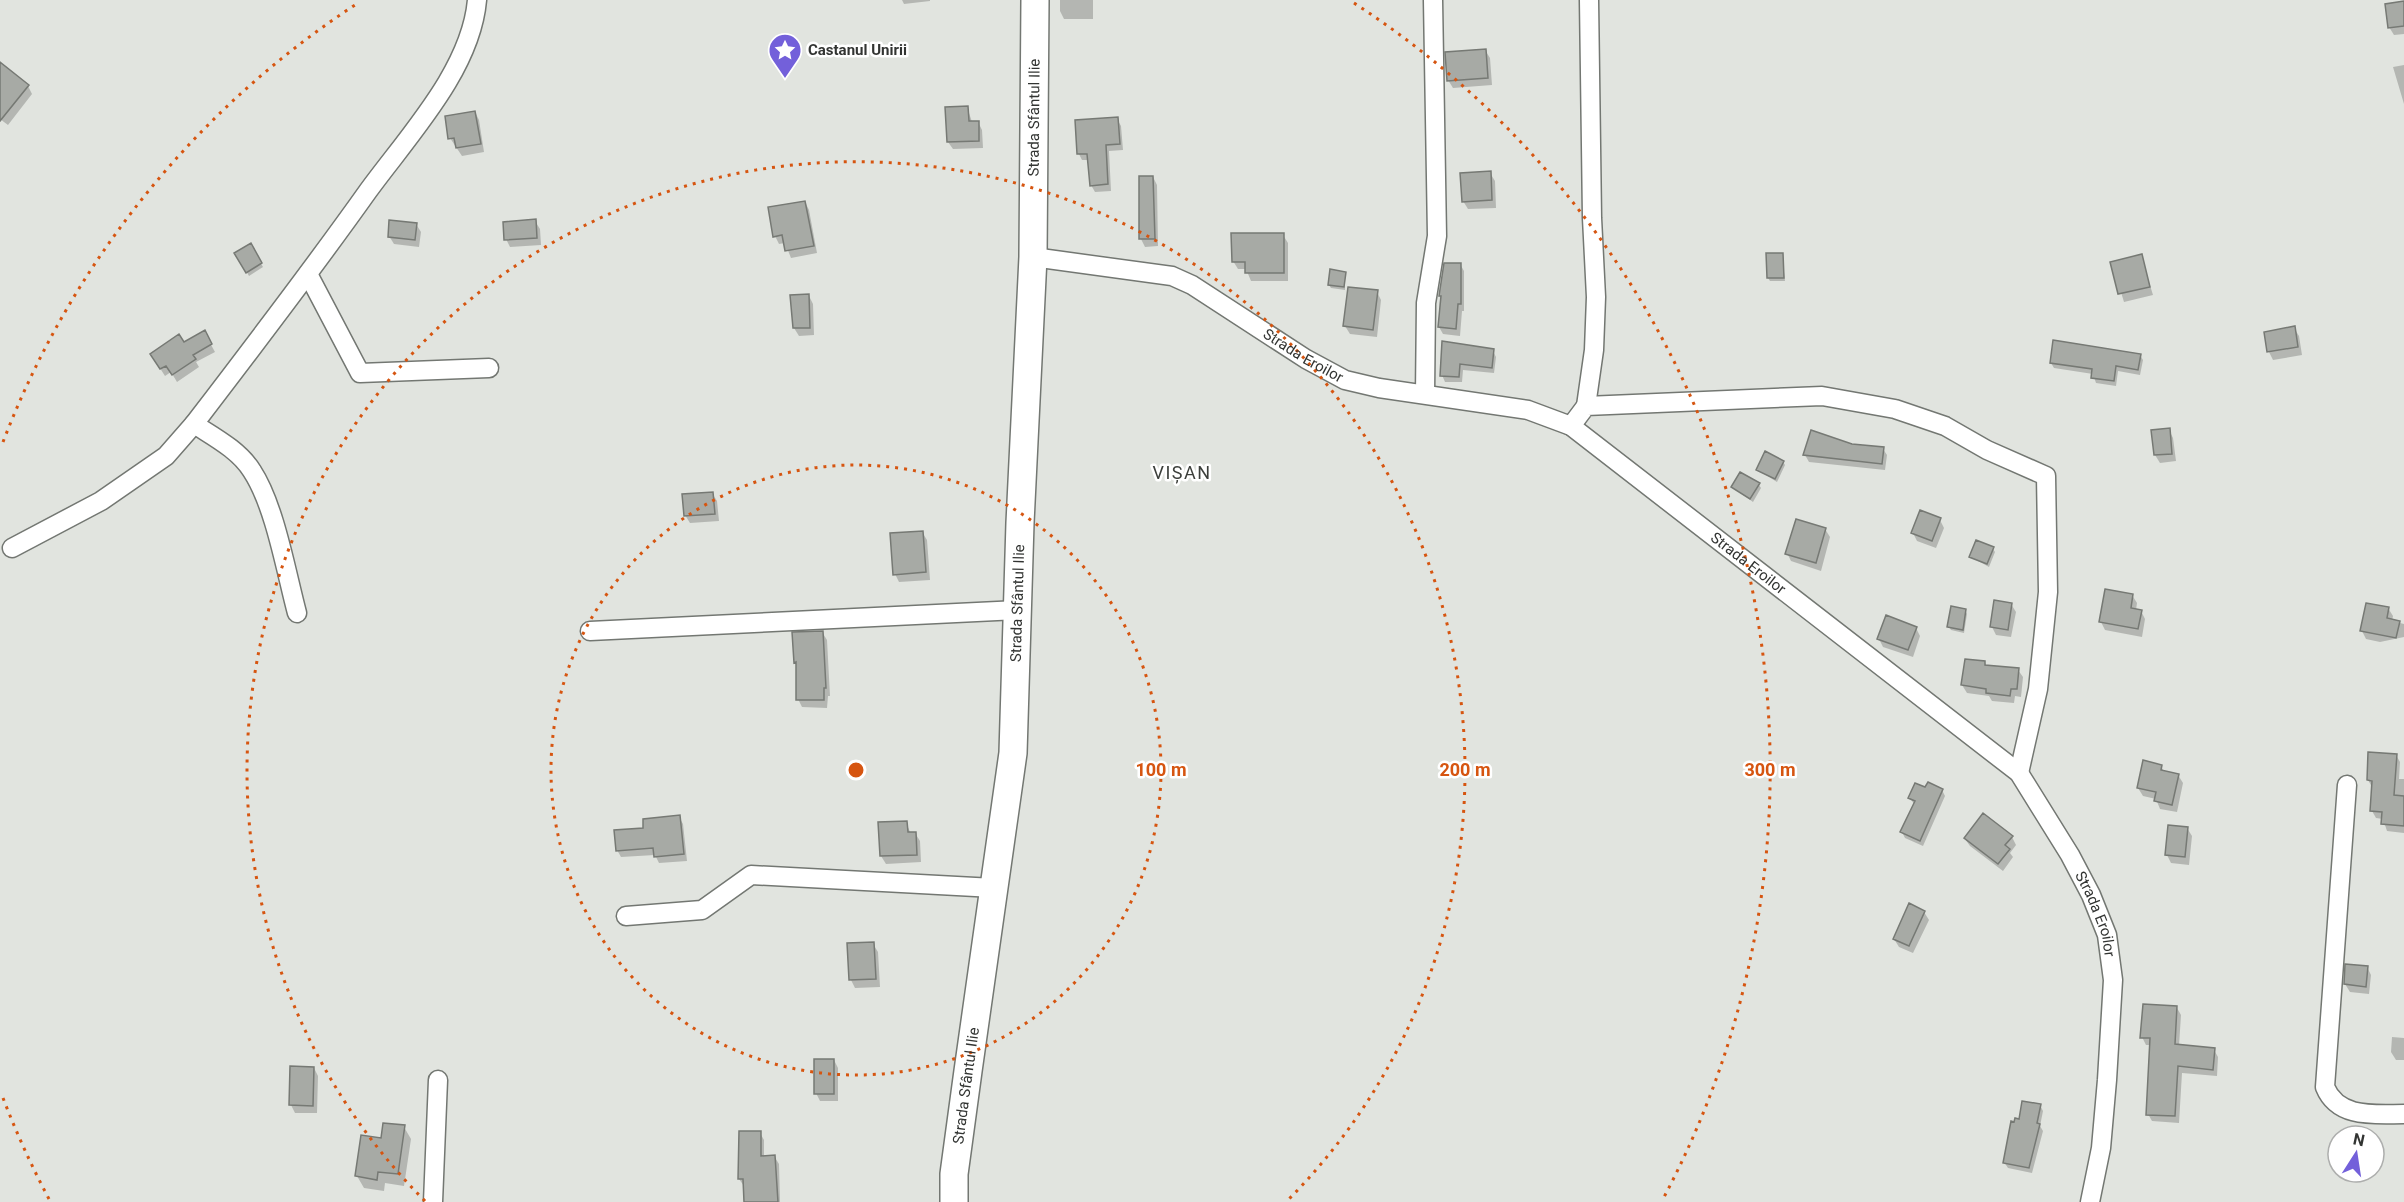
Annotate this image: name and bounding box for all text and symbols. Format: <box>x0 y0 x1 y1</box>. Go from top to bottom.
place icon: Castanul Unirii <box>767 32 803 79</box>
place label: Castanul Unirii <box>808 41 907 59</box>
street label: Strada Sfântul Ilie <box>1025 59 1044 176</box>
street label: Strada Eroilor <box>1260 325 1346 386</box>
district label: VIȘAN <box>1152 462 1212 484</box>
street label: Strada Eroilor <box>1707 529 1789 598</box>
street label: Strada Sfântul Ilie <box>1007 544 1028 662</box>
text: 100 m <box>1135 759 1187 780</box>
text: 200 m <box>1439 759 1491 780</box>
text: 300 m <box>1744 759 1796 780</box>
centre of rings <box>846 760 866 780</box>
street label: Strada Eroilor <box>2071 868 2119 958</box>
street label: Strada Sfântul Ilie <box>949 1026 983 1145</box>
north arrow <box>2326 1124 2386 1184</box>
text: N <box>2352 1129 2367 1150</box>

